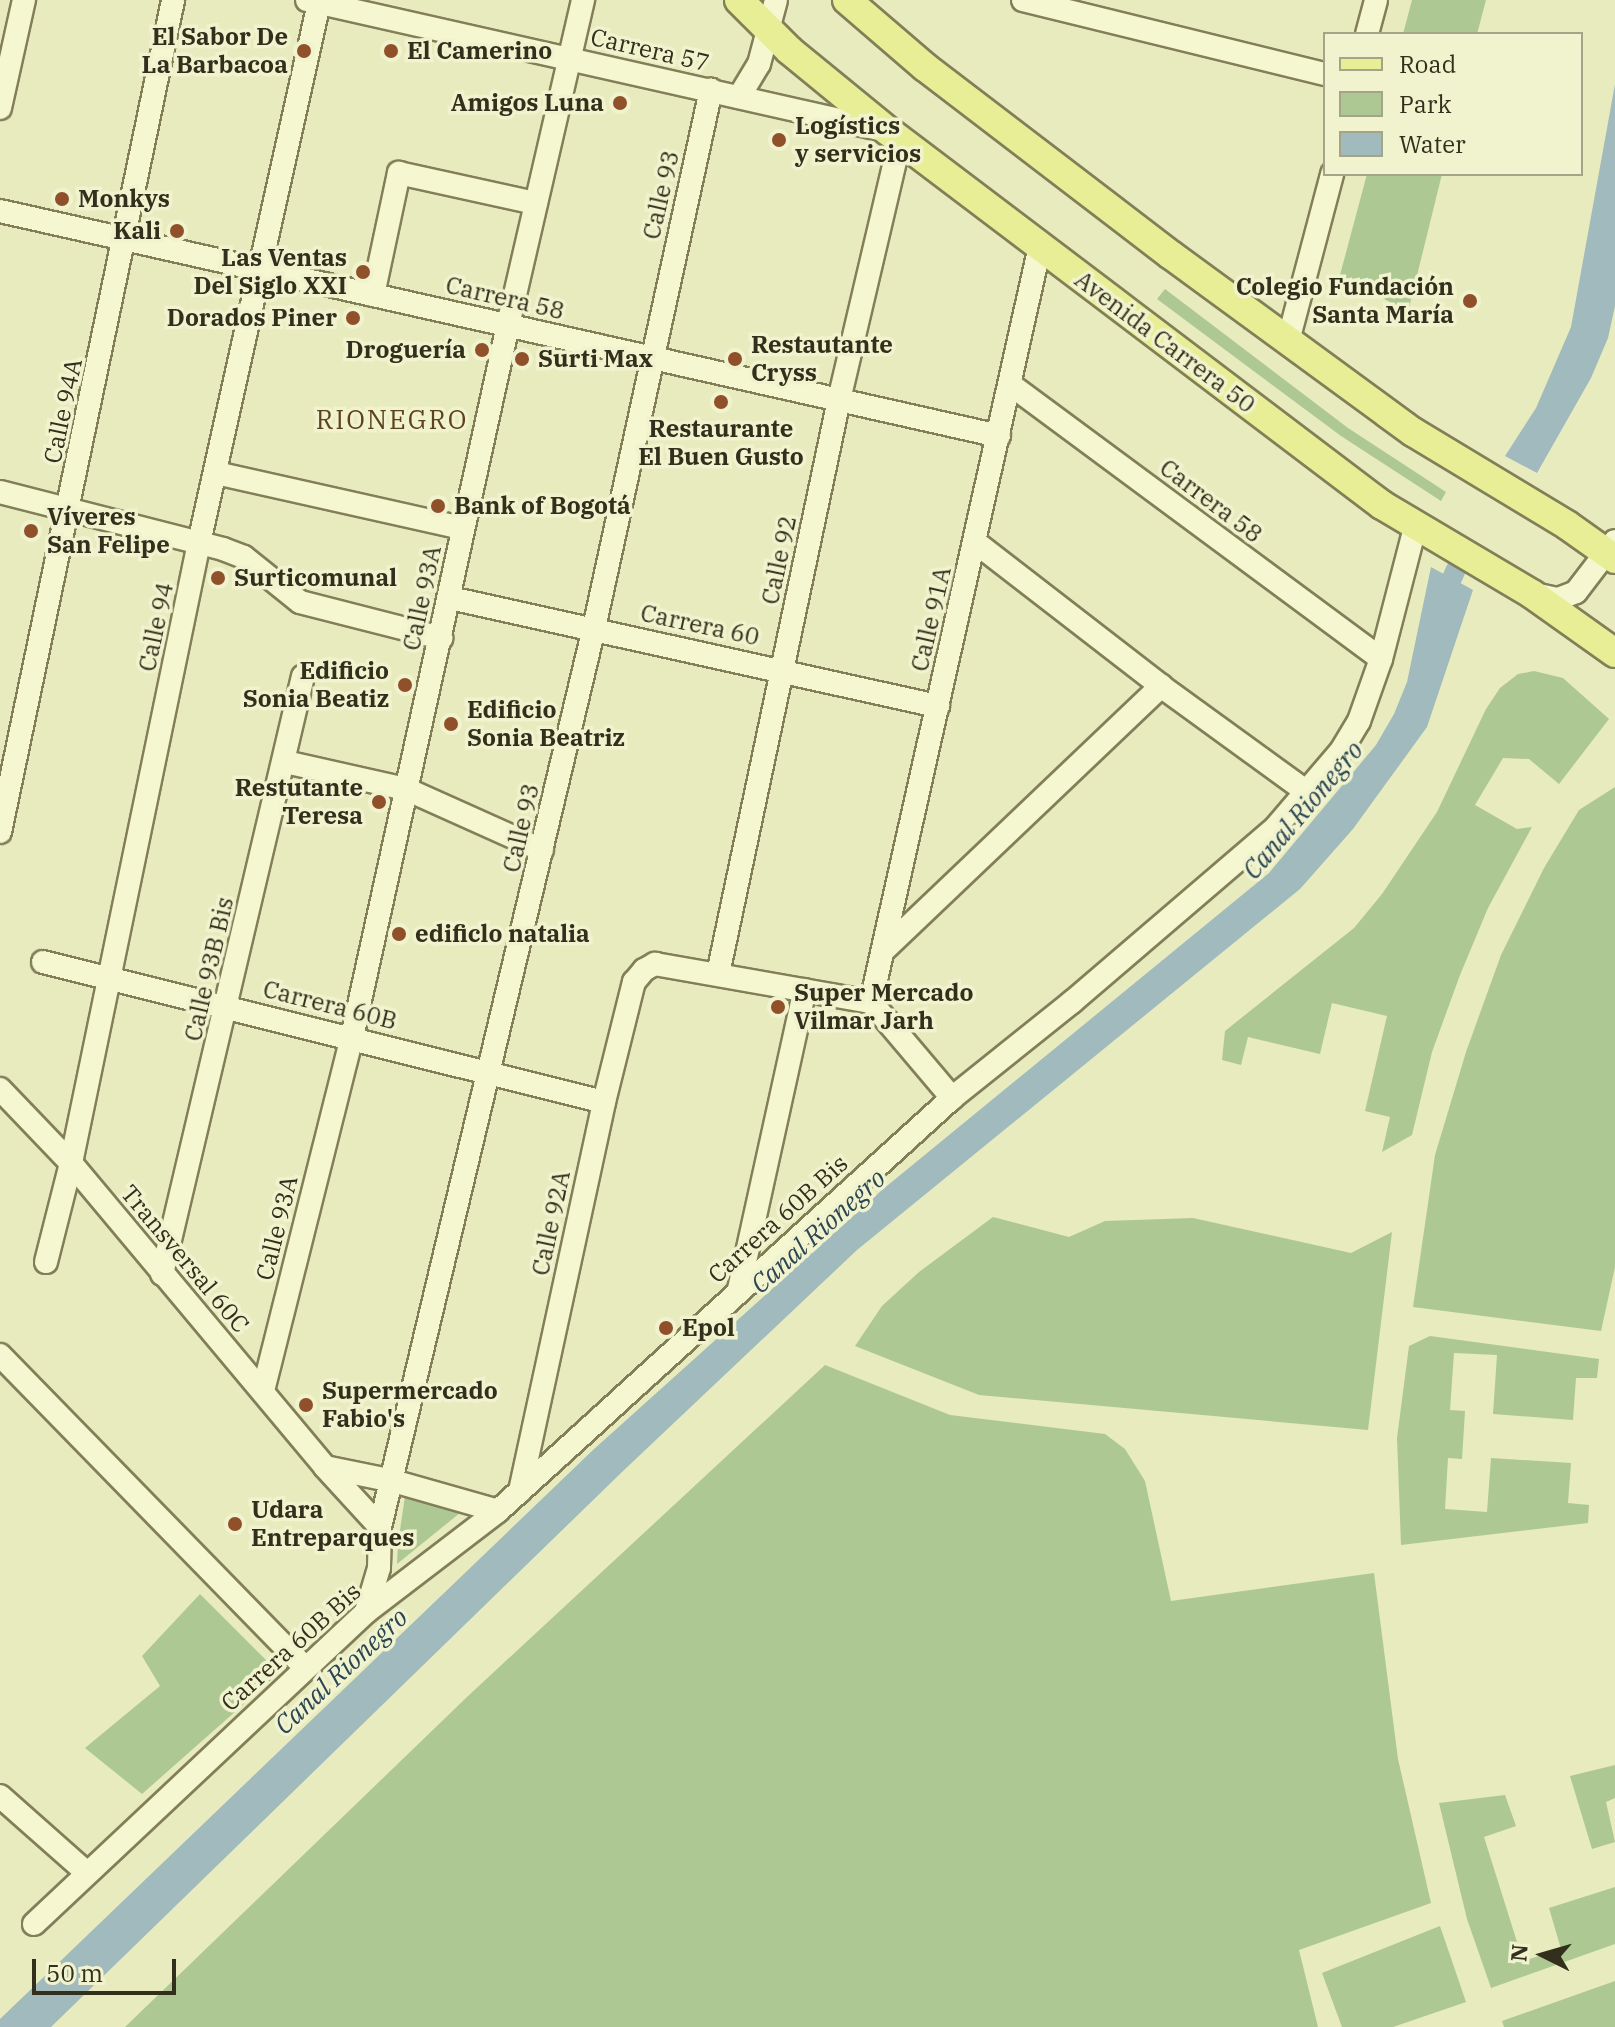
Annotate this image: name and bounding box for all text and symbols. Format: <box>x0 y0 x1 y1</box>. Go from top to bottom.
street label: Carrera 57 <box>588 22 712 78</box>
place label: El Sabor De La Barbacoa <box>142 23 288 79</box>
legend <box>1323 32 1583 176</box>
place label: El Camerino <box>407 37 552 65</box>
marker: El Sabor De La Barbacoa <box>295 42 313 60</box>
marker: El Camerino <box>382 42 400 60</box>
text: Road <box>1399 48 1456 80</box>
text: Park <box>1399 88 1451 120</box>
place label: Amigos Luna <box>451 89 604 117</box>
marker: Amigos Luna <box>611 94 629 112</box>
place label: Logístics y servicios <box>795 112 921 168</box>
text: Water <box>1399 128 1466 160</box>
marker: Logístics y servicios <box>770 131 788 149</box>
street label: Calle 93 <box>637 148 685 242</box>
place label: Monkys <box>78 185 170 213</box>
marker: Monkys <box>53 190 71 208</box>
place label: Kali <box>113 217 161 245</box>
marker: Kali <box>168 222 186 240</box>
place label: Las Ventas Del Siglo XXI <box>193 244 347 300</box>
marker: Las Ventas Del Siglo XXI <box>354 263 372 281</box>
street label: Avenida Carrera 50 <box>1069 265 1261 419</box>
street label: Carrera 58 <box>443 270 567 326</box>
place label: Colegio Fundación Santa María <box>1236 273 1454 329</box>
marker: Colegio Fundación Santa María <box>1461 292 1479 310</box>
place label: Dorados Piner <box>167 304 337 332</box>
marker: Dorados Piner <box>344 309 362 327</box>
place label: Restautante Cryss <box>751 331 893 387</box>
place label: Droguería <box>345 336 466 364</box>
marker: Droguería <box>473 341 491 359</box>
place label: Surti Max <box>538 345 653 373</box>
marker: Surti Max <box>513 350 531 368</box>
marker: Restautante Cryss <box>726 350 744 368</box>
street label: Calle 94A <box>38 356 88 466</box>
marker: Restaurante El Buen Gusto <box>712 393 730 411</box>
district label: RIONEGRO <box>316 404 468 436</box>
place label: Restaurante El Buen Gusto <box>638 415 804 471</box>
street label: Carrera 58 <box>1154 453 1268 549</box>
place label: Bank of Bogotá <box>454 492 631 520</box>
marker: Bank of Bogotá <box>429 497 447 515</box>
place label: Víveres San Felipe <box>47 503 170 559</box>
street label: Calle 92 <box>756 513 802 607</box>
marker: Víveres San Felipe <box>22 522 40 540</box>
street label: Calle 93A <box>397 543 447 653</box>
place label: Surticomunal <box>234 564 397 592</box>
street label: Calle 91A <box>905 564 957 674</box>
marker: Surticomunal <box>209 569 227 587</box>
street label: Calle 94 <box>133 580 179 674</box>
street label: Carrera 60 <box>638 598 762 652</box>
place label: Edificio Sonia Beatiz <box>243 657 389 713</box>
marker: Edificio Sonia Beatiz <box>396 676 414 694</box>
place label: Edificio Sonia Beatriz <box>467 696 625 752</box>
marker: Edificio Sonia Beatriz <box>442 715 460 733</box>
water label: Canal Rionegro <box>1236 735 1370 885</box>
place label: Restutante Teresa <box>235 774 363 830</box>
street label: Calle 93 <box>497 781 545 875</box>
marker: Restutante Teresa <box>370 793 388 811</box>
street label: Calle 93B Bis <box>178 894 240 1044</box>
place label: edificlo natalia <box>415 920 590 948</box>
marker: edificlo natalia <box>390 925 408 943</box>
street label: Carrera 60B <box>260 974 400 1036</box>
place label: Super Mercado Vilmar Jarh <box>794 979 973 1035</box>
marker: Super Mercado Vilmar Jarh <box>769 998 787 1016</box>
street label: Carrera 60B Bis <box>702 1149 854 1289</box>
water label: Canal Rionegro <box>744 1162 892 1300</box>
street label: Calle 92A <box>526 1168 576 1278</box>
street label: Calle 93A <box>250 1173 304 1283</box>
street label: Transversal 60C <box>115 1179 255 1339</box>
place label: Epol <box>682 1314 735 1342</box>
marker: Epol <box>657 1319 675 1337</box>
place label: Supermercado Fabio's <box>322 1377 498 1433</box>
marker: Supermercado Fabio's <box>297 1396 315 1414</box>
place label: Udara Entreparques <box>251 1496 414 1552</box>
marker: Udara Entreparques <box>226 1515 244 1533</box>
street label: Carrera 60B Bis <box>215 1577 367 1717</box>
water label: Canal Rionegro <box>268 1601 414 1741</box>
north arrow <box>1503 1915 1583 1995</box>
scale bar <box>36 1943 180 1993</box>
text: N <box>1503 1943 1534 1963</box>
text: 50 m <box>46 1957 103 1989</box>

